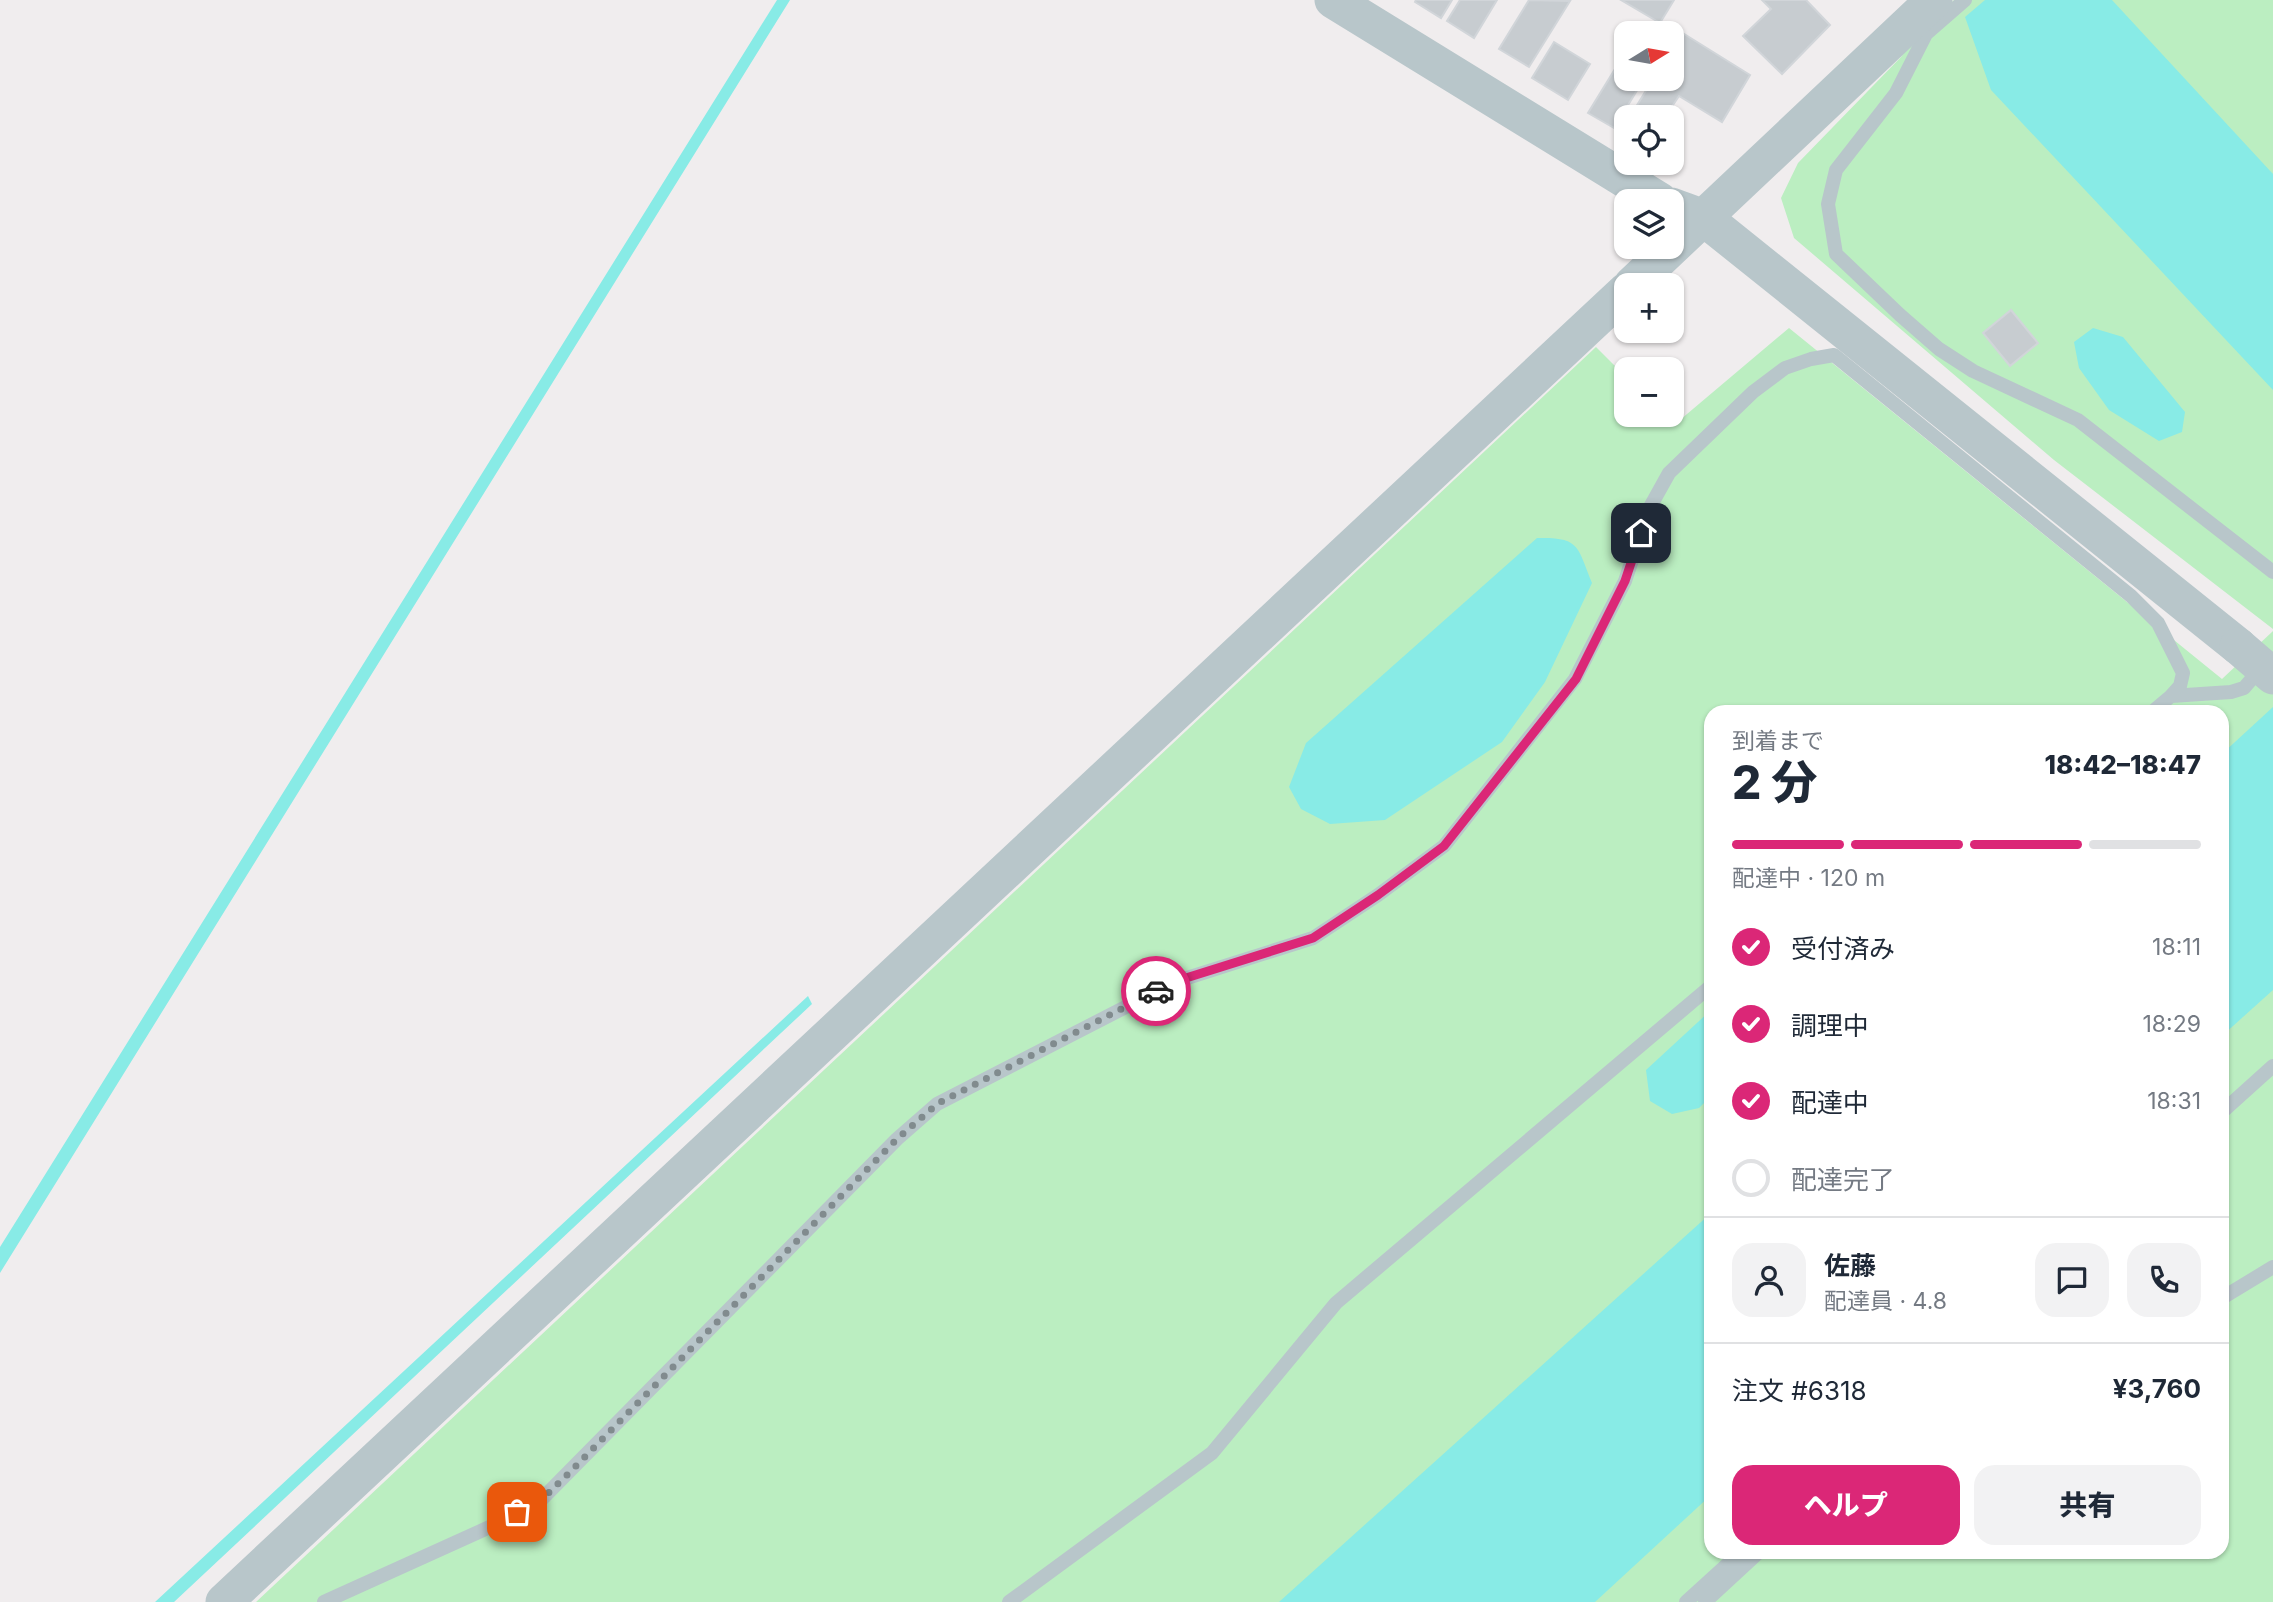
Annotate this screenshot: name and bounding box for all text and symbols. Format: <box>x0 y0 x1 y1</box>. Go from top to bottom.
north arrow <box>1614 21 1684 91</box>
map controls <box>1614 21 1684 427</box>
button: locate <box>1614 105 1684 175</box>
button: layers <box>1614 189 1684 259</box>
button: + <box>1614 273 1684 343</box>
button: − <box>1614 357 1684 427</box>
pin <box>1611 503 1671 563</box>
icon: home <box>1622 514 1660 552</box>
text: 到着まで <box>1732 727 1824 755</box>
text: 18:42–18:47 <box>2045 749 2201 780</box>
text: 2 分 <box>1732 754 1817 810</box>
text: 配達中 · 120 m <box>1732 864 1885 892</box>
icon: check <box>1732 928 1770 966</box>
text: 受付済み <box>1791 933 1895 964</box>
text: 18:11 <box>2152 933 2201 961</box>
courier <box>1121 956 1191 1026</box>
icon: car <box>1137 972 1175 1010</box>
icon: check <box>1732 1005 1770 1043</box>
text: 調理中 <box>1791 1010 1869 1041</box>
text: 18:29 <box>2143 1010 2201 1038</box>
icon: check <box>1732 1082 1770 1120</box>
text: 配達中 <box>1791 1087 1869 1118</box>
text: 18:31 <box>2147 1087 2201 1115</box>
text: 配達完了 <box>1791 1164 1895 1195</box>
button: person <box>1732 1243 1806 1317</box>
button: chat <box>2035 1243 2109 1317</box>
button: phone <box>2127 1243 2201 1317</box>
text: 佐藤 <box>1824 1250 1876 1281</box>
text: 配達員 · 4.8 <box>1824 1287 1947 1315</box>
text: ¥3,760 <box>2113 1373 2201 1404</box>
text: 注文 #6318 <box>1732 1375 1867 1406</box>
button: ヘルプ <box>1732 1465 1960 1545</box>
button: 共有 <box>1974 1465 2201 1545</box>
pin <box>487 1482 547 1542</box>
icon: bag <box>498 1493 536 1531</box>

